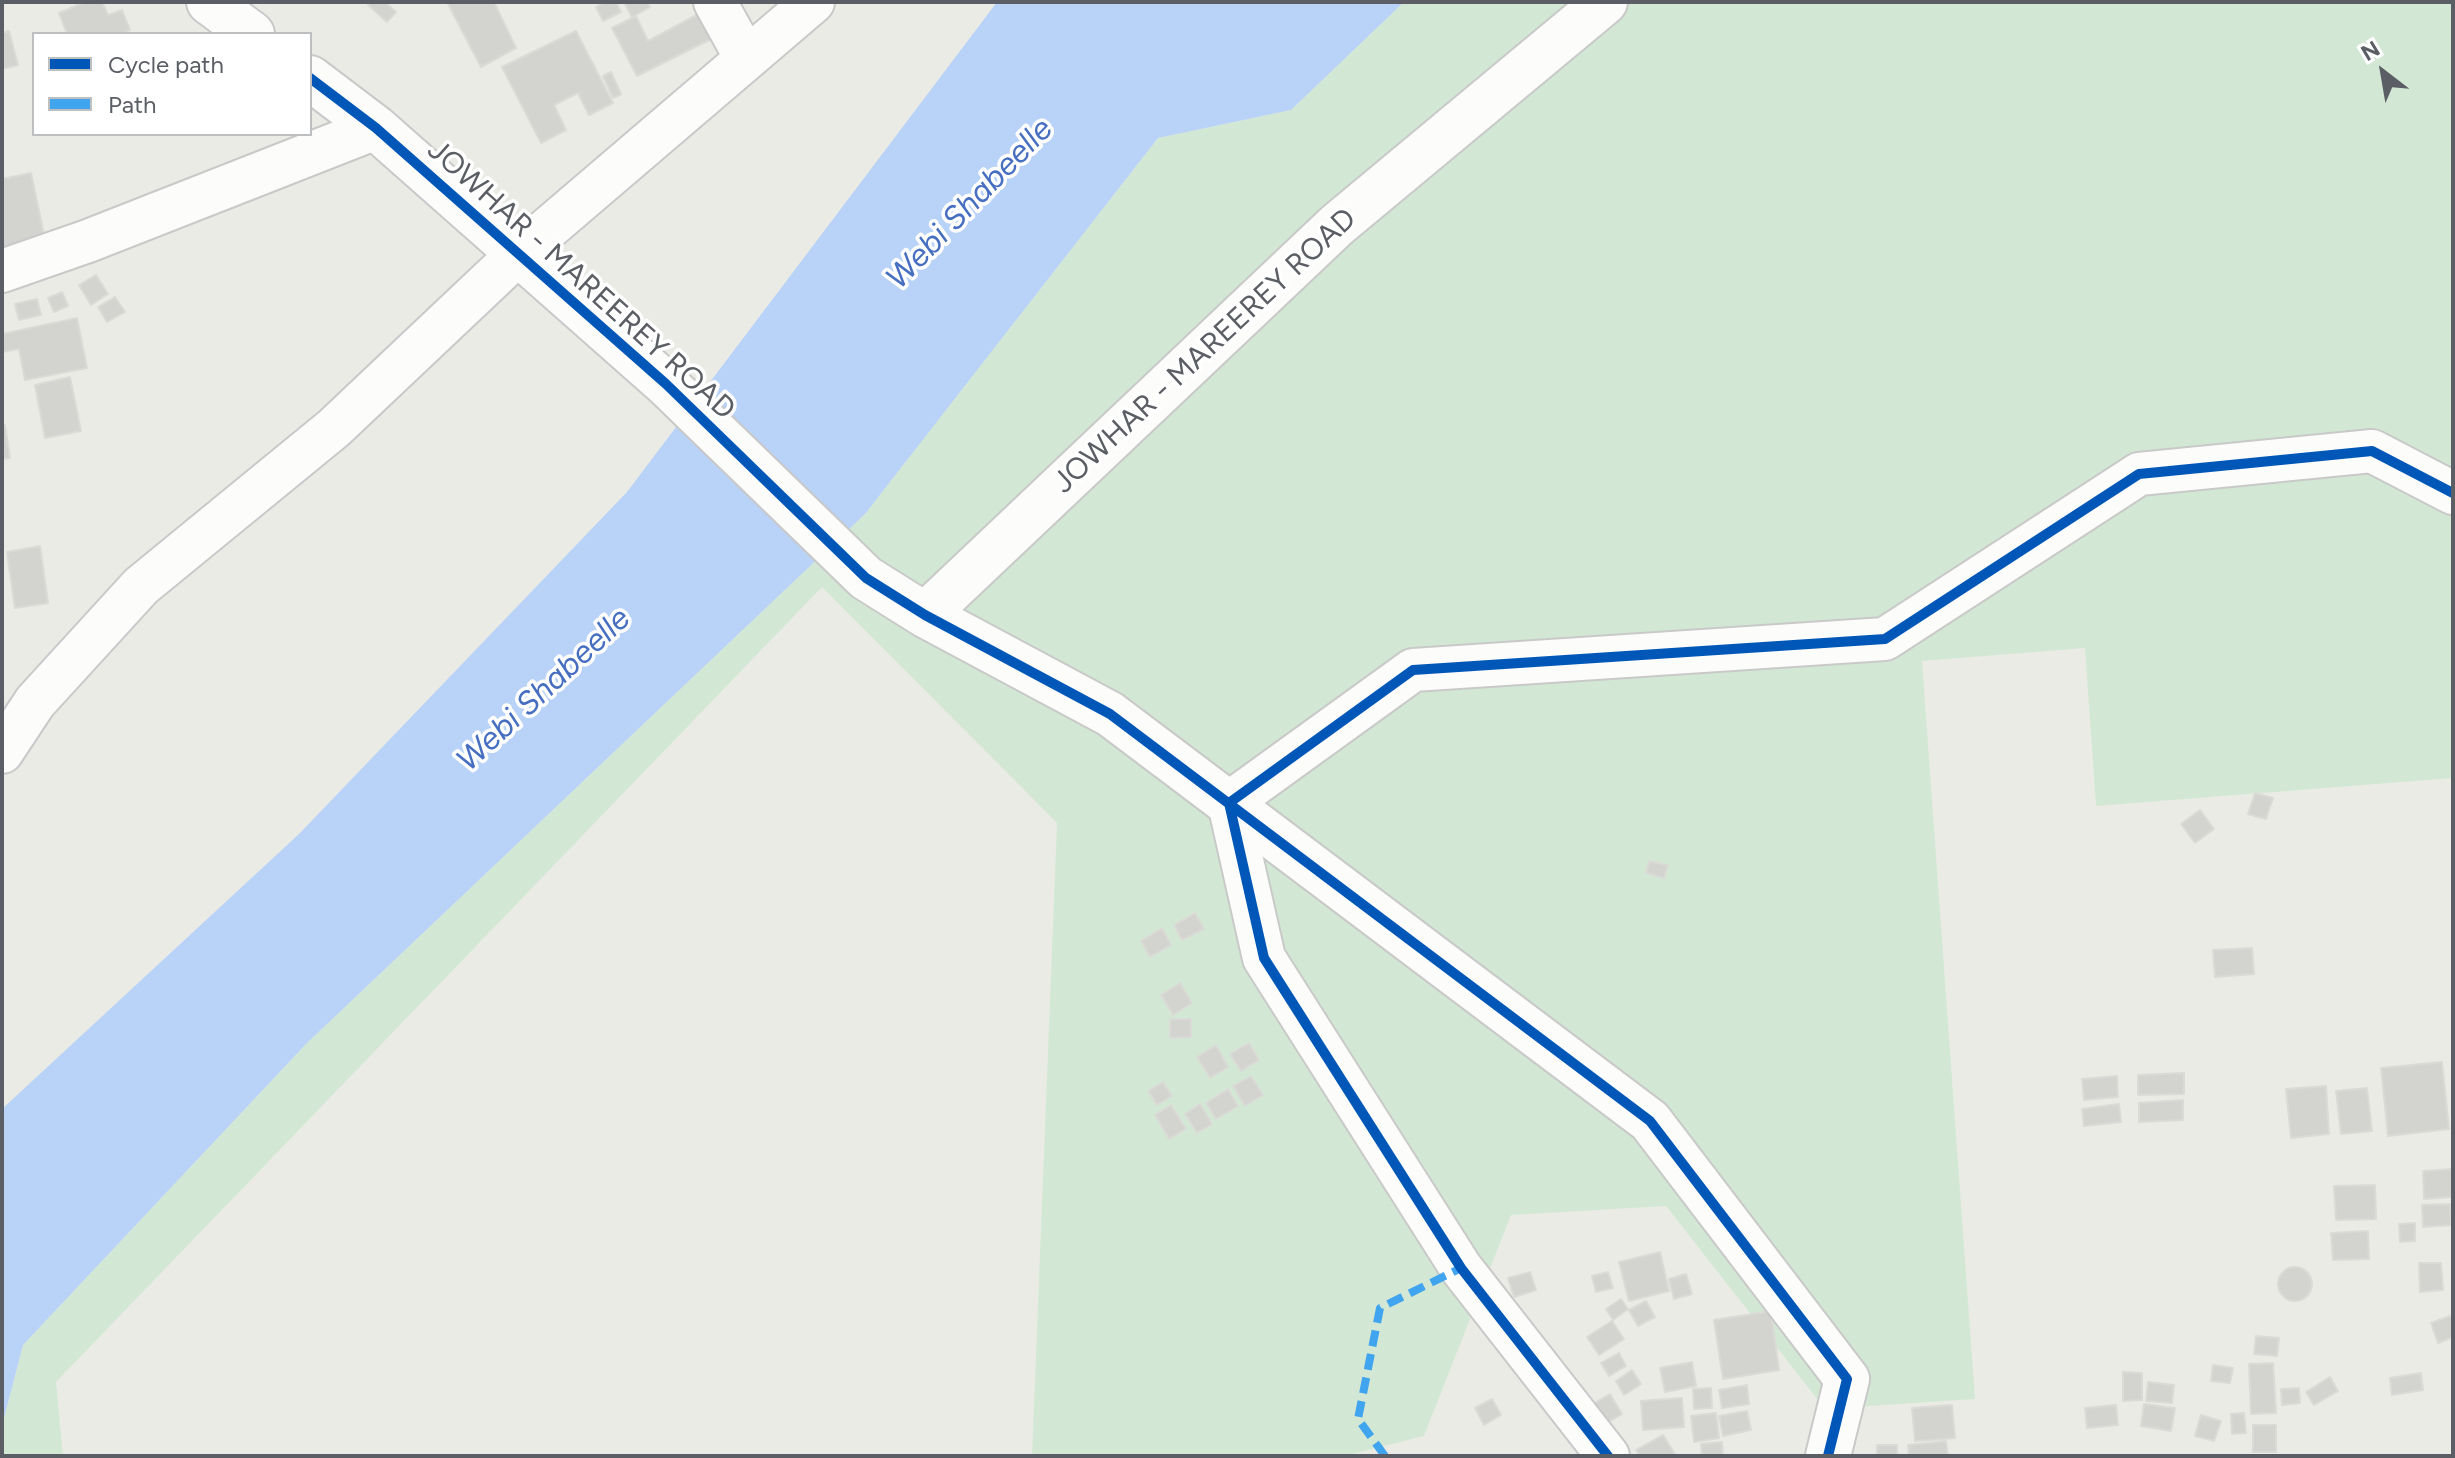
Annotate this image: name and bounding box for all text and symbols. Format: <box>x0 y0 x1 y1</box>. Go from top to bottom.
legend <box>32 32 312 136</box>
north arrow <box>2343 32 2423 112</box>
text: N <box>2356 35 2385 67</box>
text: Cycle path <box>108 50 224 79</box>
text: Path <box>108 90 156 119</box>
water label: Webi Shabeelle <box>879 110 1061 298</box>
street label: JOWHAR - MAREEREY ROAD <box>420 132 742 428</box>
street label: JOWHAR - MAREEREY ROAD <box>1046 201 1364 501</box>
water label: Webi Shabeelle <box>449 600 639 780</box>

